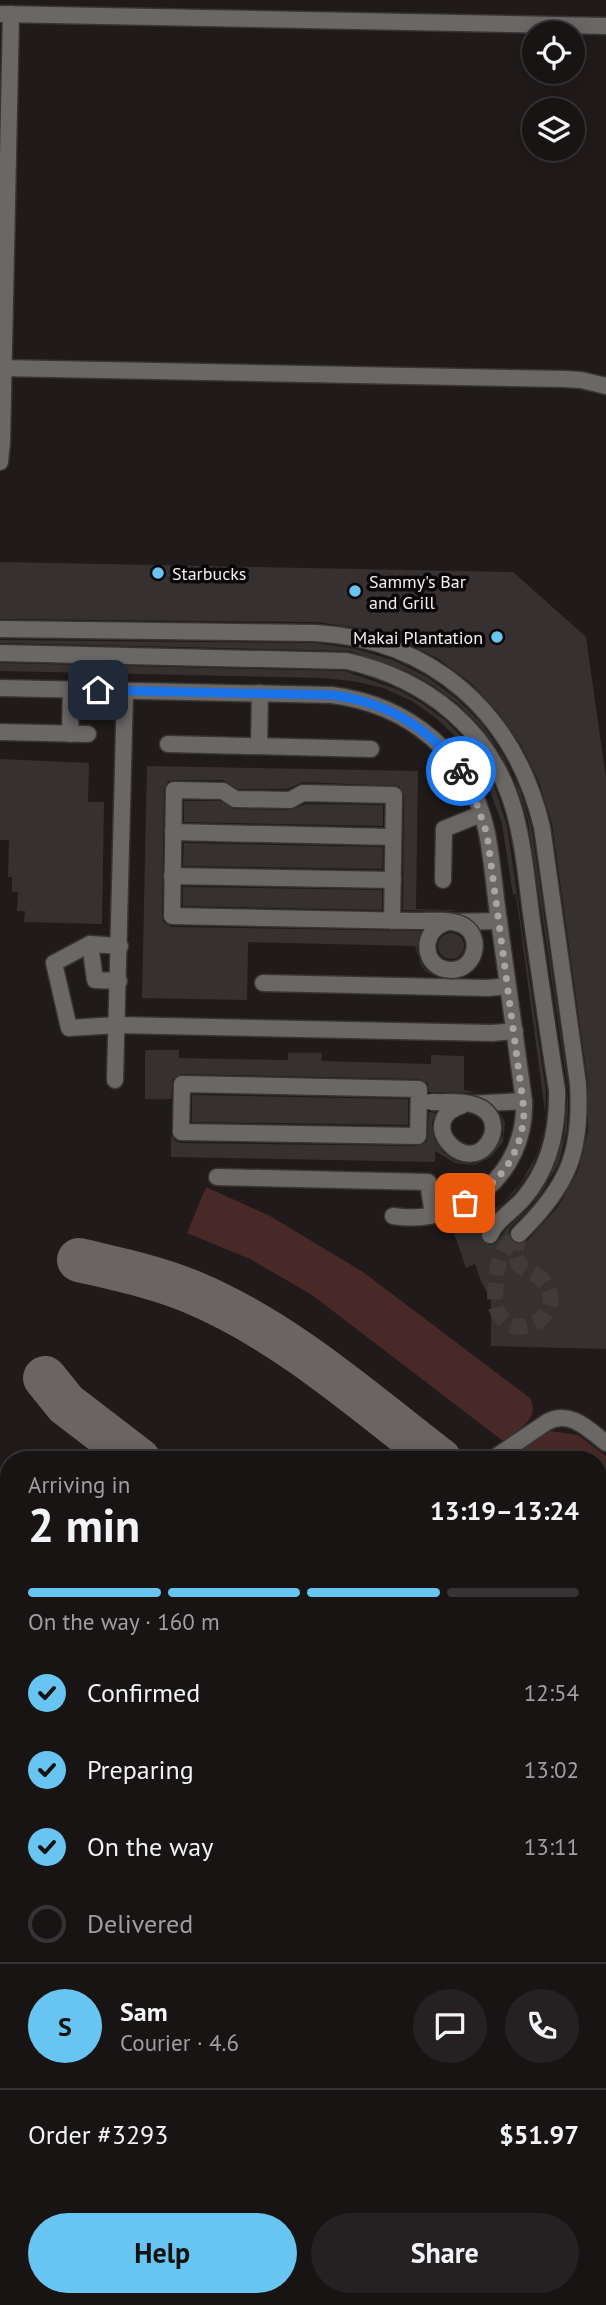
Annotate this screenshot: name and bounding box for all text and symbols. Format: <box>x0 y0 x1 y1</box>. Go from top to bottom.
map controls <box>522 21 585 161</box>
button: locate <box>522 21 585 84</box>
button: layers <box>522 98 585 161</box>
place label: Starbucks <box>172 562 246 585</box>
marker: Starbucks <box>150 565 166 581</box>
place label: Sammy's Bar and Grill <box>369 570 466 614</box>
marker: Sammy's Bar and Grill <box>347 583 363 599</box>
place label: Makai Plantation <box>353 626 483 649</box>
marker: Makai Plantation <box>489 629 505 645</box>
pin <box>68 660 128 720</box>
icon: home <box>79 671 117 709</box>
courier <box>426 736 496 806</box>
icon: bike <box>442 752 480 790</box>
pin <box>435 1173 495 1233</box>
icon: bag <box>446 1184 484 1222</box>
text: Arriving in <box>28 1470 130 1499</box>
text: 13:19–13:24 <box>430 1494 579 1527</box>
text: 2 min <box>28 1495 140 1555</box>
text: On the way · 160 m <box>28 1607 220 1636</box>
icon: check <box>28 1674 66 1712</box>
text: Confirmed <box>87 1676 200 1709</box>
text: 12:54 <box>524 1678 579 1707</box>
icon: check <box>28 1751 66 1789</box>
text: Preparing <box>87 1753 194 1786</box>
text: 13:02 <box>524 1755 579 1784</box>
icon: check <box>28 1828 66 1866</box>
text: On the way <box>87 1830 213 1863</box>
text: 13:11 <box>524 1832 579 1861</box>
text: Delivered <box>87 1907 193 1940</box>
button: chat <box>413 1989 487 2063</box>
button: phone <box>505 1989 579 2063</box>
text: Sam <box>120 1995 168 2028</box>
text: S <box>58 2010 72 2043</box>
text: Courier · 4.6 <box>120 2028 239 2057</box>
text: Order #3293 <box>28 2118 168 2151</box>
text: $51.97 <box>499 2118 579 2151</box>
button: Help <box>28 2213 297 2293</box>
button: Share <box>311 2213 579 2293</box>

